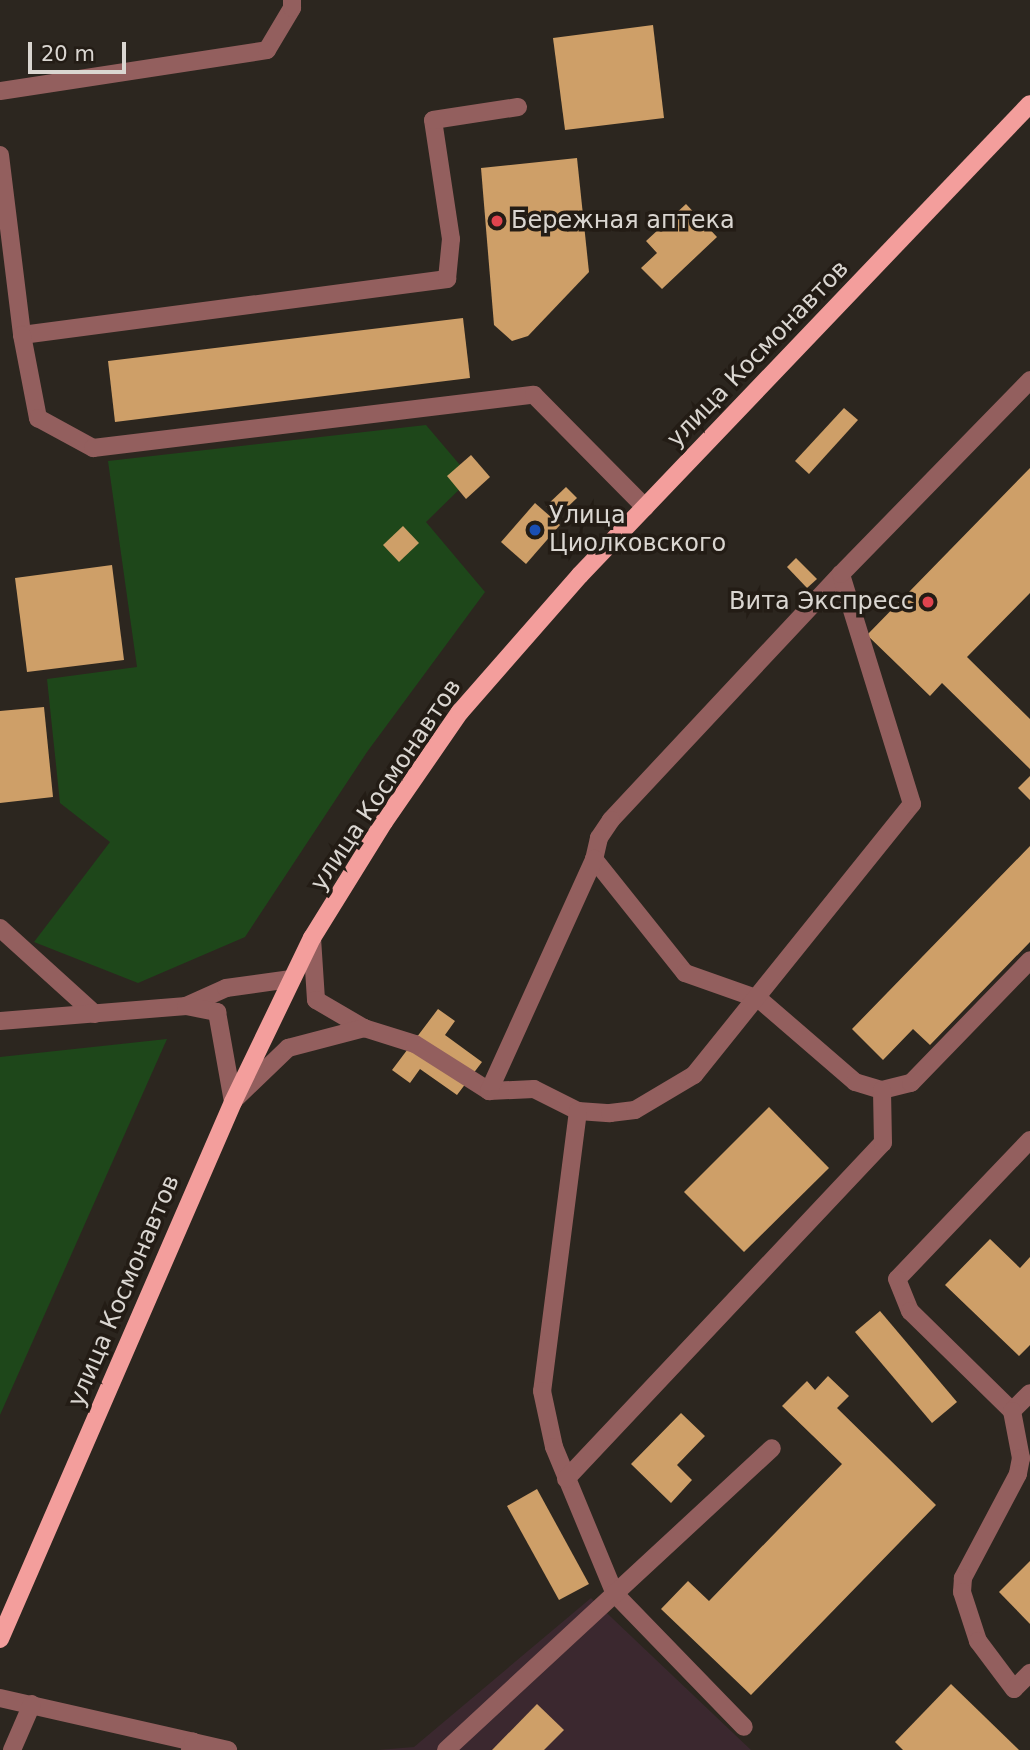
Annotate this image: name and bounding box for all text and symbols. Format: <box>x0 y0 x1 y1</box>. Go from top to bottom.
scale bar <box>32 28 130 72</box>
text: 20 m <box>41 42 95 66</box>
place label: Бережная аптека <box>511 207 735 235</box>
marker: Бережная аптека <box>489 213 505 229</box>
street label: улица Космонавтов <box>661 254 855 454</box>
place label: Улица Циолковского <box>549 502 726 558</box>
marker: Улица Циолковского <box>527 522 543 538</box>
place label: Вита Экспресс <box>729 588 914 616</box>
marker: Вита Экспресс <box>920 594 936 610</box>
street label: улица Космонавтов <box>304 674 468 896</box>
street label: улица Космонавтов <box>62 1171 186 1411</box>

